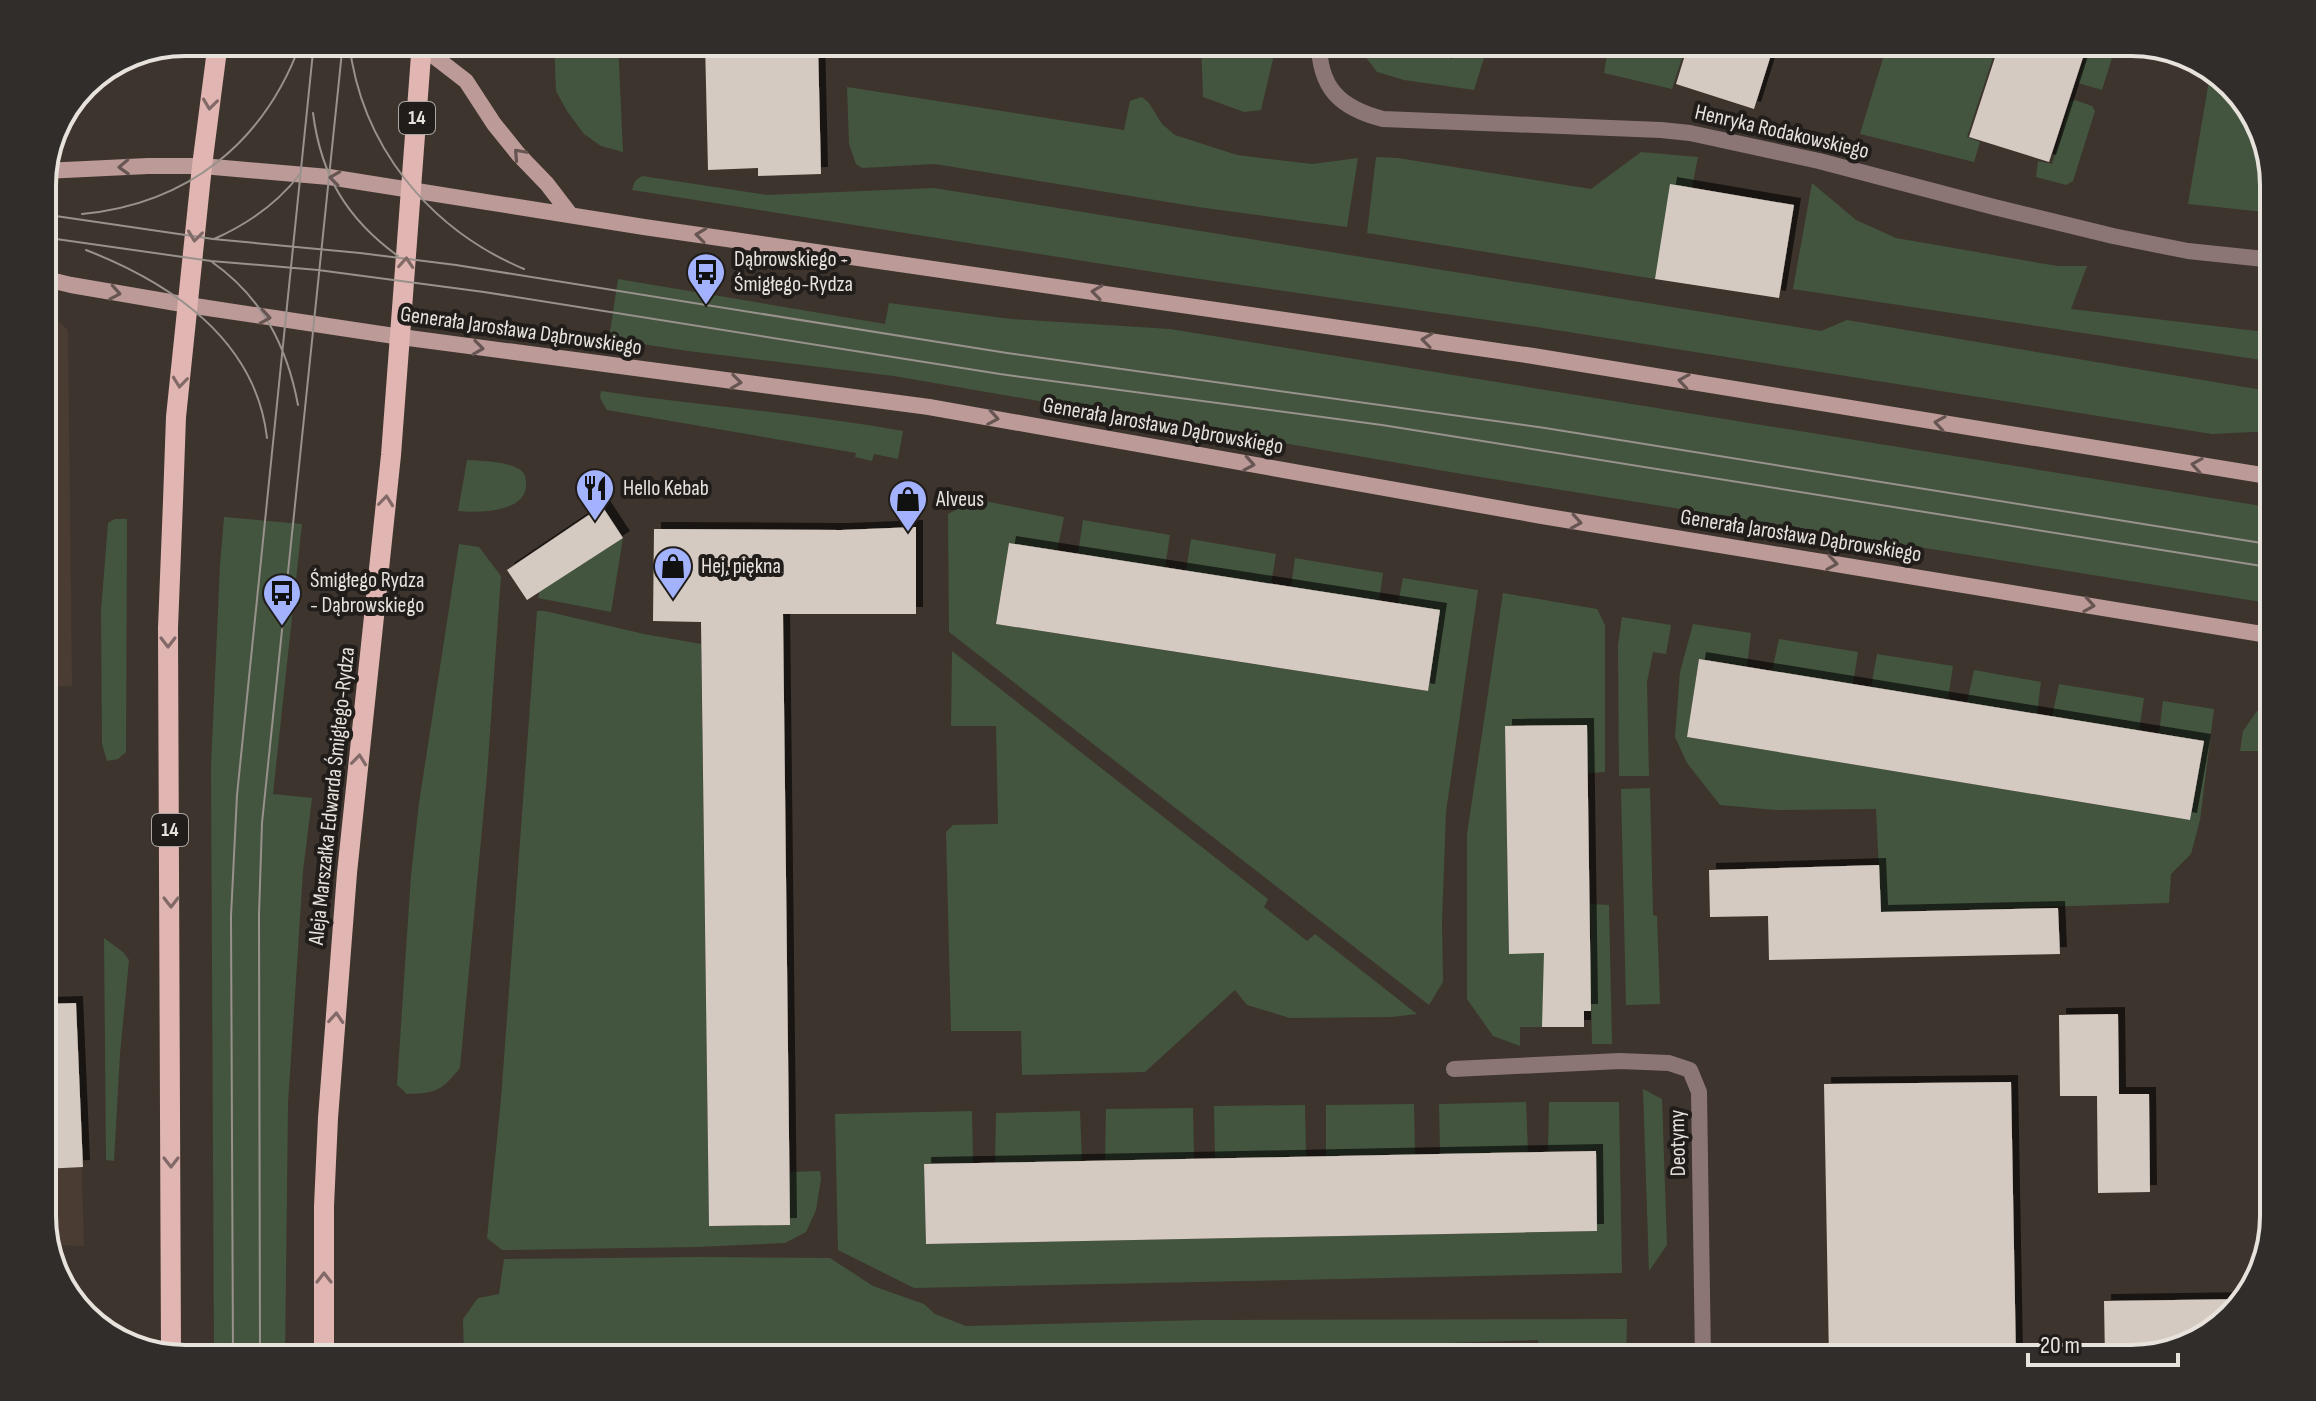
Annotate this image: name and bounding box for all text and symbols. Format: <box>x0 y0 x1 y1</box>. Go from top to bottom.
one-way arrow <box>202 97 219 111</box>
street label: Henryka Rodakowskiego <box>1692 99 1872 165</box>
road number: 14 <box>399 102 435 134</box>
one-way arrow <box>514 149 529 164</box>
one-way arrow <box>117 158 130 175</box>
one-way arrow <box>328 170 342 187</box>
one-way arrow <box>695 227 708 244</box>
one-way arrow <box>187 229 204 242</box>
place label: Dąbrowskiego - Śmigłego-Rydza <box>734 246 853 298</box>
bus stop icon: Dąbrowskiego - Śmigłego-Rydza <box>685 251 727 306</box>
one-way arrow <box>397 257 414 270</box>
one-way arrow <box>108 283 121 300</box>
one-way arrow <box>1090 284 1104 301</box>
street label: Generała Jarosława Dąbrowskiego <box>398 301 644 361</box>
one-way arrow <box>258 308 271 325</box>
one-way arrow <box>1420 332 1434 349</box>
one-way arrow <box>471 339 485 356</box>
one-way arrow <box>730 373 743 390</box>
one-way arrow <box>1677 373 1690 390</box>
one-way arrow <box>171 376 188 389</box>
street label: Generała Jarosława Dąbrowskiego <box>1041 392 1285 460</box>
one-way arrow <box>986 408 1000 425</box>
one-way arrow <box>1933 415 1947 432</box>
one-way arrow <box>1242 455 1256 472</box>
one-way arrow <box>2190 458 2204 475</box>
restaurant icon: Hello Kebab <box>574 467 616 522</box>
place label: Hello Kebab <box>623 475 709 502</box>
shop icon: Alveus <box>887 478 929 533</box>
place label: Alveus <box>935 486 984 513</box>
one-way arrow <box>378 494 395 507</box>
street label: Generała Jarosława Dąbrowskiego <box>1678 504 1924 568</box>
one-way arrow <box>1569 512 1583 529</box>
shop icon: Hej, piękna <box>652 545 694 600</box>
place label: Hej, piękna <box>701 553 781 580</box>
one-way arrow <box>1826 554 1839 571</box>
place label: Śmigłego Rydza - Dąbrowskiego <box>310 567 424 619</box>
bus stop icon: Śmigłego Rydza - Dąbrowskiego <box>261 572 303 627</box>
one-way arrow <box>2082 596 2096 613</box>
one-way arrow <box>159 636 177 649</box>
street label: Aleja Marszałka Edwarda Śmigłego-Rydza <box>303 646 361 947</box>
one-way arrow <box>351 753 368 766</box>
road number: 14 <box>152 814 188 846</box>
one-way arrow <box>162 896 180 909</box>
one-way arrow <box>327 1012 344 1025</box>
street label: Deotymy <box>1664 1109 1692 1177</box>
one-way arrow <box>162 1156 180 1169</box>
one-way arrow <box>315 1271 333 1284</box>
scale bar <box>2028 1317 2178 1367</box>
text: 20 m <box>2040 1331 2080 1360</box>

